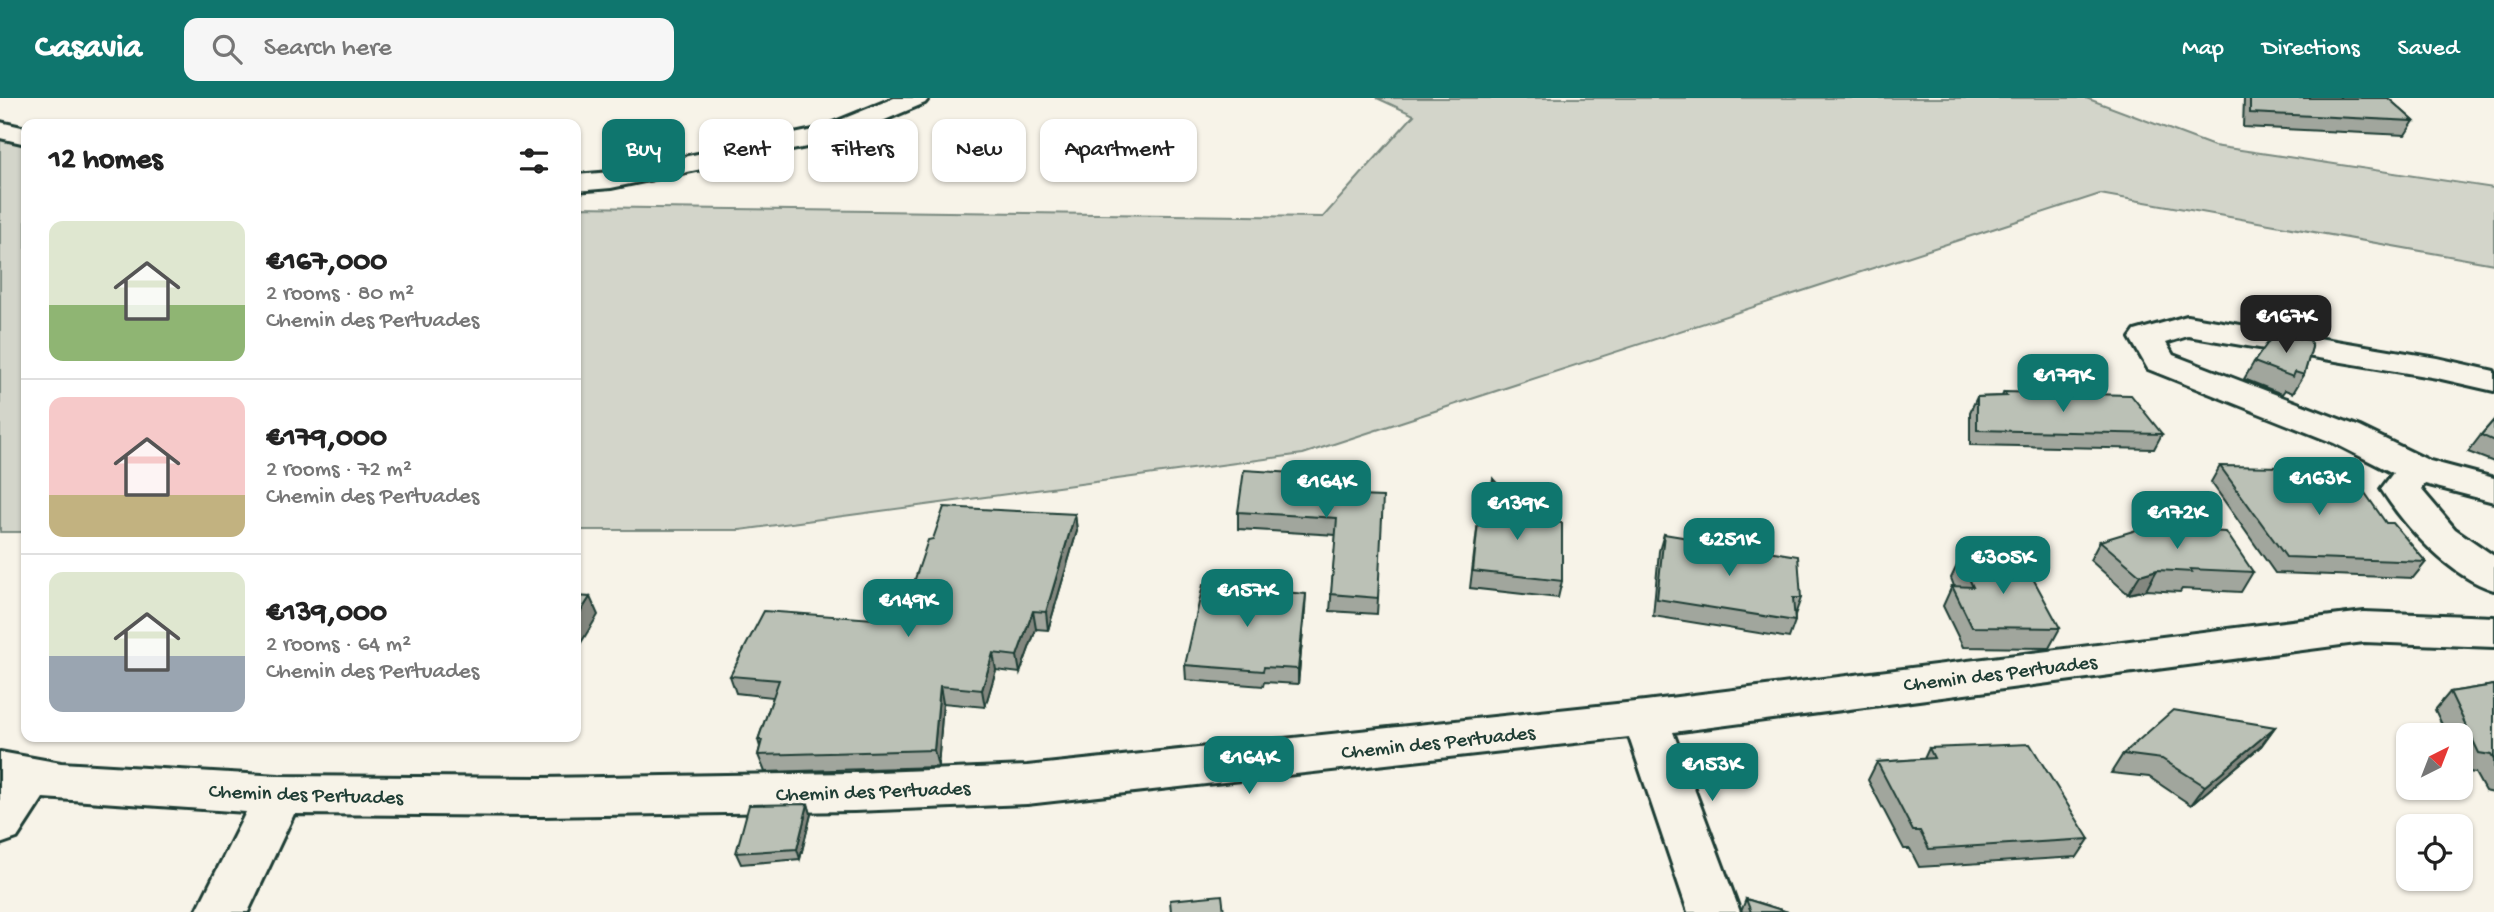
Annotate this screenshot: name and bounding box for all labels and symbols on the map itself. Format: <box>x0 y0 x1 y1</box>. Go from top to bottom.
pin: €167K <box>2237 296 2335 355</box>
pin: €179K <box>2014 354 2112 414</box>
pin: €163K <box>2270 458 2368 517</box>
pin: €164K <box>1277 460 1375 520</box>
pin: €139K <box>1468 482 1566 542</box>
pin: €172K <box>2128 491 2226 551</box>
pin: €251K <box>1680 518 1778 578</box>
pin: €305K <box>1954 536 2052 596</box>
pin: €157K <box>1198 570 1296 629</box>
pin: €149K <box>859 580 957 639</box>
street label: Chemin des Pertuades <box>1902 651 2100 700</box>
street label: Chemin des Pertuades <box>1340 722 1538 767</box>
north arrow <box>2396 723 2473 800</box>
pin: €164K <box>1200 736 1298 796</box>
pin: €153K <box>1663 744 1761 803</box>
street label: Chemin des Pertuades <box>775 778 972 809</box>
street label: Chemin des Pertuades <box>208 781 405 812</box>

